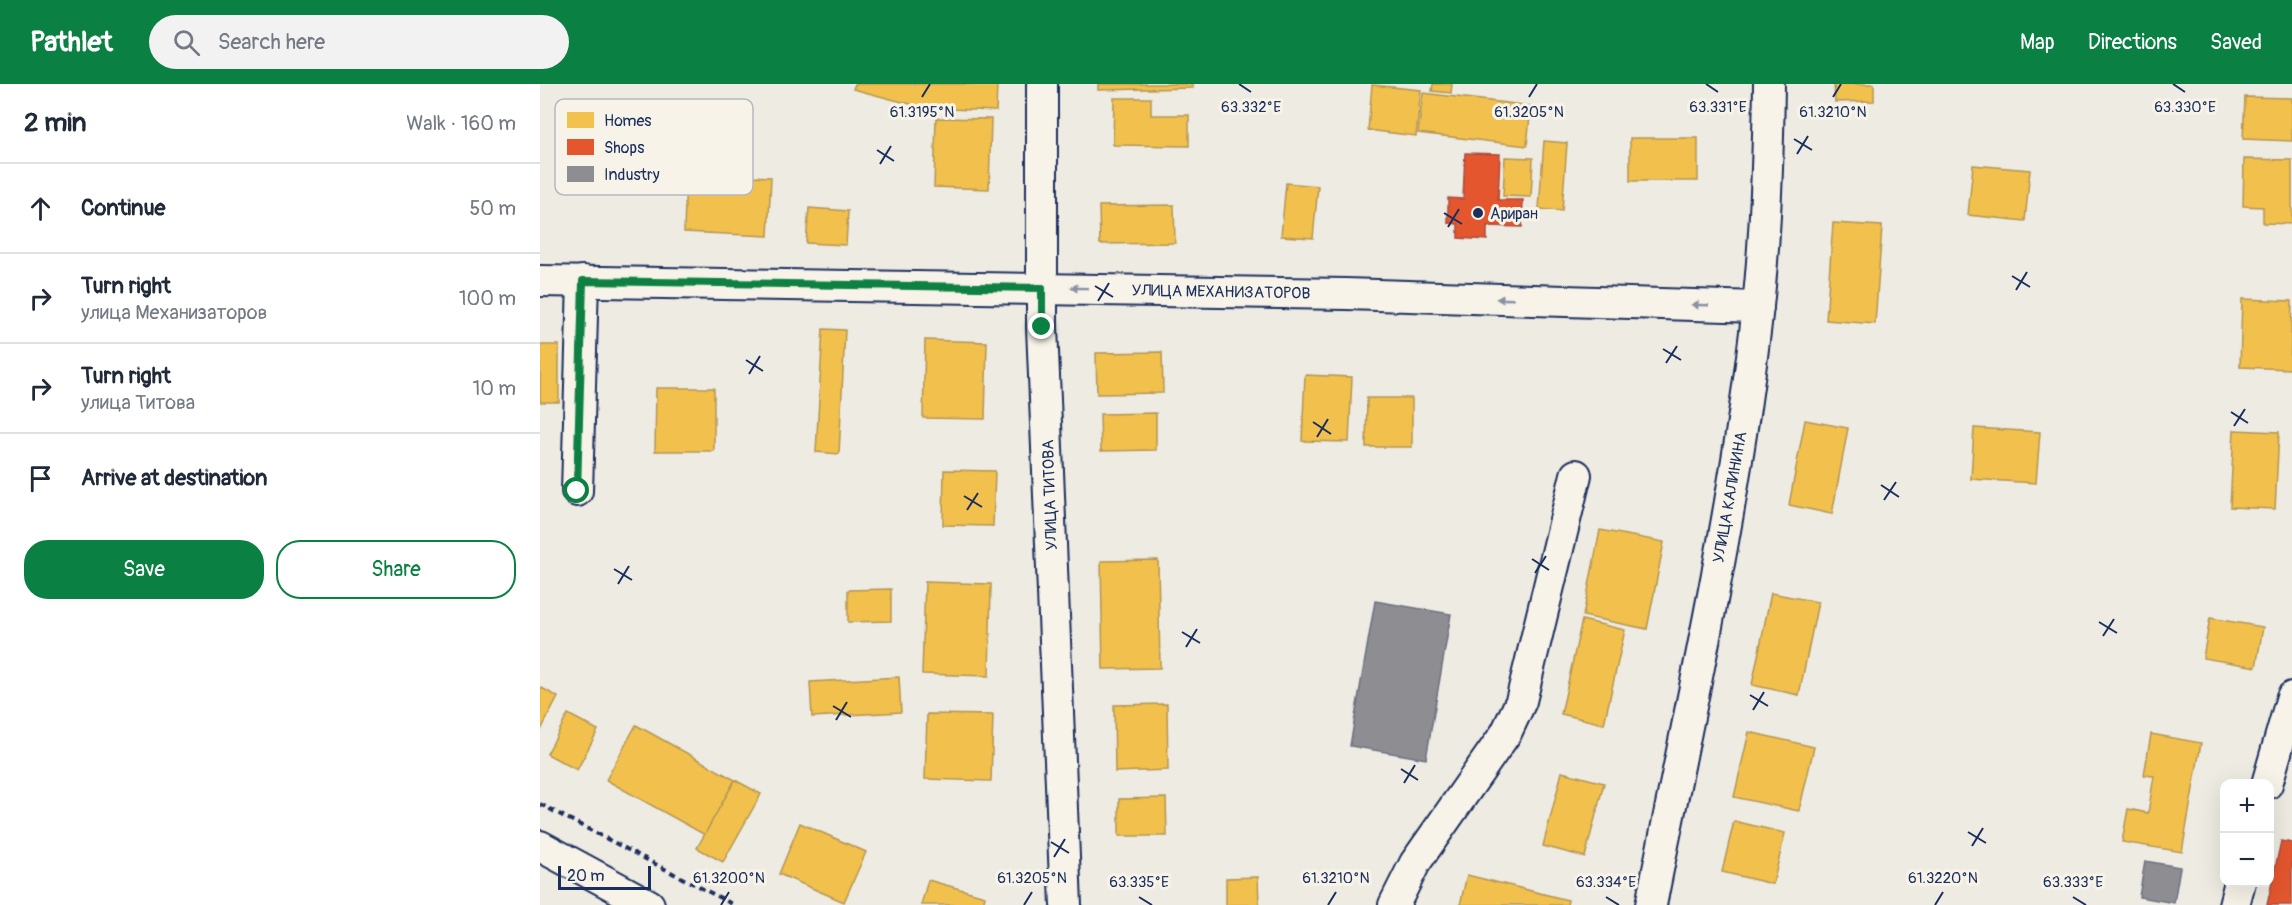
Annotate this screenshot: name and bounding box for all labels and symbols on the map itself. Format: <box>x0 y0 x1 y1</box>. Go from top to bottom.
text: 63.332°E <box>1221 98 1281 117</box>
text: 63.331°E <box>1689 98 1747 117</box>
text: 63.330°E <box>2154 98 2216 117</box>
legend <box>555 99 753 195</box>
text: 61.3195°N <box>890 103 954 122</box>
text: 61.3205°N <box>1494 103 1564 122</box>
text: 61.3210°N <box>1799 103 1867 122</box>
text: Homes <box>604 111 652 131</box>
text: Shops <box>604 138 644 158</box>
text: Industry <box>604 165 660 185</box>
place label: Ариран <box>1490 204 1538 224</box>
marker: Ариран <box>1471 206 1485 220</box>
street label: УЛИЦА МЕХАНИЗАТОРОВ <box>1131 280 1311 304</box>
one-way arrow <box>1069 284 1088 293</box>
one-way arrow <box>1495 294 1514 303</box>
one-way arrow <box>1690 300 1709 310</box>
route end <box>1028 313 1054 339</box>
street label: УЛИЦА КАЛИНИНА <box>1709 430 1751 564</box>
street label: УЛИЦА ТИТОВА <box>1038 439 1062 551</box>
route start <box>563 477 589 503</box>
scale bar <box>558 863 651 890</box>
text: 61.3200°N <box>693 869 765 888</box>
text: 61.3205°N <box>997 869 1067 888</box>
text: 61.3210°N <box>1302 869 1370 888</box>
text: 61.3220°N <box>1908 869 1978 888</box>
text: 63.335°E <box>1109 873 1169 892</box>
text: 63.334°E <box>1576 873 1636 892</box>
text: 63.333°E <box>2043 873 2103 892</box>

